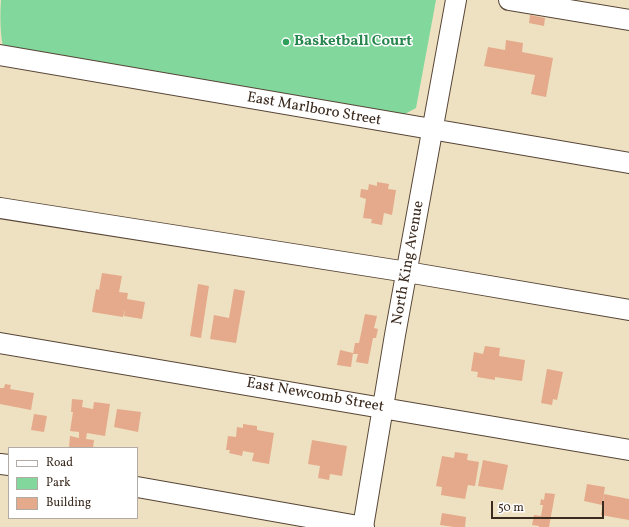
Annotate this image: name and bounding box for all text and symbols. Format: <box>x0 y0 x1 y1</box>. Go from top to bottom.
place label: Basketball Court <box>294 33 412 51</box>
marker: Basketball Court <box>281 37 291 47</box>
street label: East Marlboro Street <box>245 89 383 131</box>
street label: North King Avenue <box>389 199 429 327</box>
street label: East Newcomb Street <box>245 375 385 417</box>
legend <box>8 447 138 519</box>
text: Road <box>46 455 73 471</box>
text: Park <box>46 475 71 491</box>
scale bar <box>493 493 606 519</box>
text: Building <box>46 495 91 511</box>
text: 50 m <box>498 500 524 516</box>

